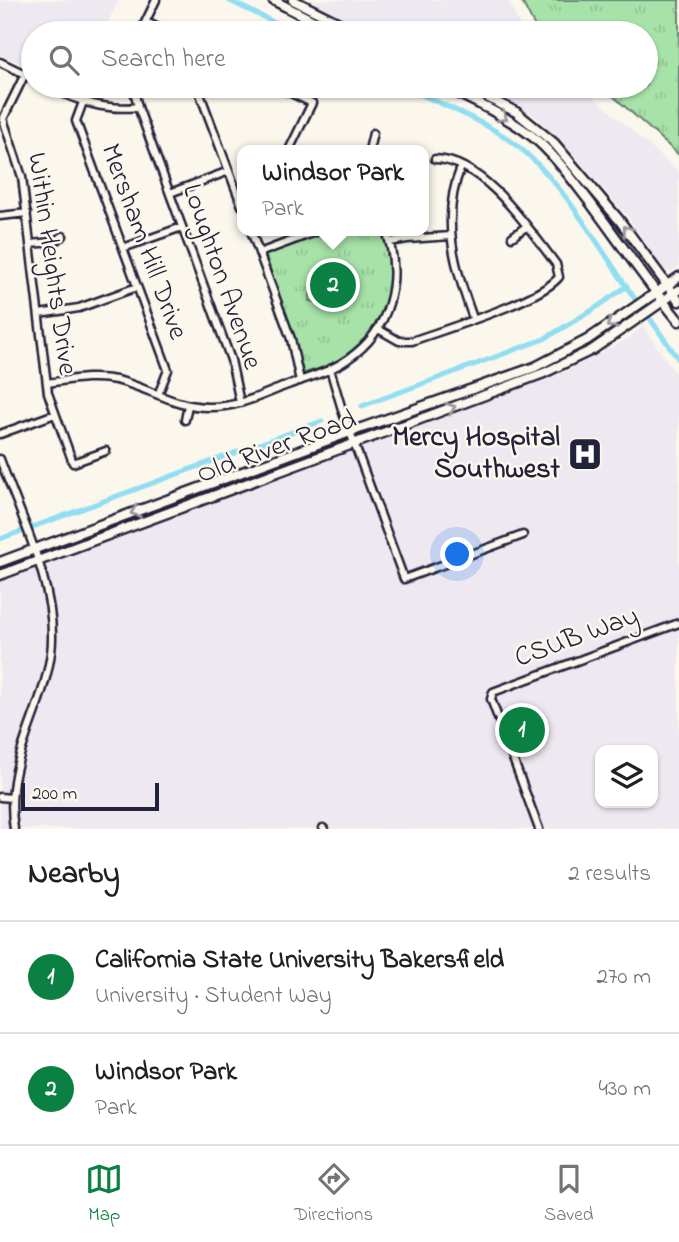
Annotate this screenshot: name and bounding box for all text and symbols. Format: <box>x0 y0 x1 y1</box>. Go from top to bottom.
search box <box>21 21 658 98</box>
icon: search <box>45 41 83 79</box>
text: Search here <box>101 41 226 79</box>
one-way arrow <box>496 109 509 122</box>
street label: Mersham Hill Drive <box>89 138 198 346</box>
popup <box>237 145 429 236</box>
street label: Within Heights Drive <box>15 150 87 378</box>
text: Windsor Park <box>262 155 404 193</box>
street label: Loughton Avenue <box>170 179 272 376</box>
text: Park <box>262 193 304 226</box>
one-way arrow <box>623 225 635 238</box>
pin: 2 <box>310 259 356 311</box>
one-way arrow <box>606 316 619 328</box>
street label: Old River Road <box>191 400 363 496</box>
one-way arrow <box>445 402 457 416</box>
place label: Mercy Hospital Southwest <box>392 418 561 491</box>
hospital icon: Mercy Hospital Southwest <box>566 435 604 473</box>
one-way arrow <box>130 503 142 517</box>
your location <box>440 537 474 571</box>
street label: CSUB Way <box>509 597 645 679</box>
pin: 1 <box>499 704 545 756</box>
map controls <box>595 745 658 808</box>
button: layers <box>595 745 658 808</box>
scale bar <box>21 780 159 812</box>
text: 200 m <box>32 781 77 808</box>
text: Nearby <box>28 853 120 897</box>
text: 2 results <box>568 858 651 891</box>
text: California State University Bakersfield <box>95 942 504 980</box>
text: 1 <box>47 961 55 994</box>
text: 270 m <box>597 961 651 994</box>
text: University · Student Way <box>95 980 331 1013</box>
text: Windsor Park <box>95 1054 237 1092</box>
text: 2 <box>45 1073 57 1106</box>
text: 430 m <box>598 1073 651 1106</box>
text: Park <box>95 1092 137 1125</box>
tab: Map <box>85 1160 123 1229</box>
tab: Directions <box>294 1160 373 1229</box>
tab: Saved <box>544 1160 594 1229</box>

